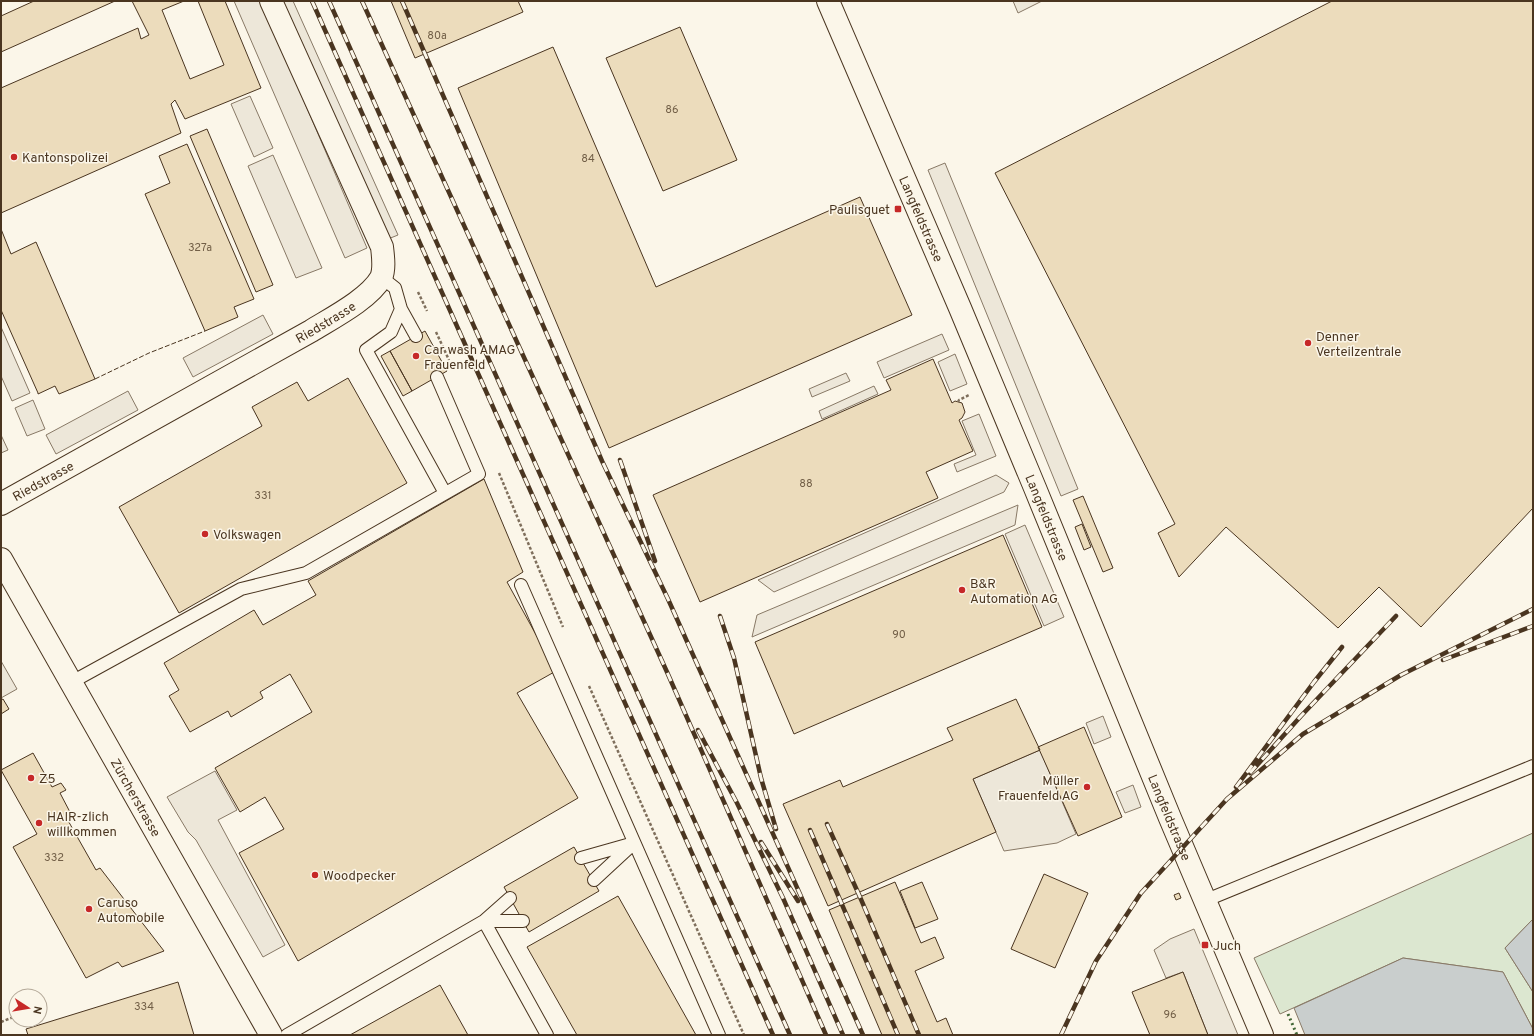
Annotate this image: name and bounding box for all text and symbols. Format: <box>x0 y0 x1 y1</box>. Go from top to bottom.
house number: 80a <box>427 29 447 43</box>
house number: 86 <box>665 103 679 117</box>
place label: Kantonspolizei <box>22 151 108 167</box>
marker: Kantonspolizei <box>9 152 19 162</box>
house number: 84 <box>581 152 595 166</box>
street label: Langfeldstrasse <box>894 174 945 265</box>
place label: Paulisguet <box>829 203 890 219</box>
marker: Paulisguet <box>893 204 903 214</box>
house number: 327a <box>188 241 212 255</box>
street label: Riedstrasse <box>293 299 360 348</box>
place label: Denner Verteilzentrale <box>1316 330 1401 361</box>
marker: Denner Verteilzentrale <box>1303 338 1313 348</box>
place label: Car wash AMAG Frauenfeld <box>424 343 515 374</box>
marker: Car wash AMAG Frauenfeld <box>411 351 421 361</box>
street label: Riedstrasse <box>10 459 77 506</box>
street label: Langfeldstrasse <box>1020 473 1070 564</box>
house number: 88 <box>799 477 813 491</box>
house number: 331 <box>254 489 272 503</box>
place label: Volkswagen <box>213 528 281 544</box>
marker: Volkswagen <box>200 529 210 539</box>
place label: B&R Automation AG <box>970 577 1058 608</box>
marker: B&R Automation AG <box>957 585 967 595</box>
house number: 90 <box>892 628 906 642</box>
street label: Zürcherstrasse <box>106 756 163 840</box>
place label: Z5 <box>39 772 56 788</box>
street label: Langfeldstrasse <box>1143 772 1193 864</box>
marker: Z5 <box>26 773 36 783</box>
place label: Müller Frauenfeld AG <box>998 774 1079 805</box>
marker: Müller Frauenfeld AG <box>1082 782 1092 792</box>
place label: HAIR-zlich willkommen <box>47 810 117 841</box>
marker: HAIR-zlich willkommen <box>34 818 44 828</box>
house number: 332 <box>44 851 64 865</box>
place label: Woodpecker <box>323 869 396 885</box>
marker: Woodpecker <box>310 870 320 880</box>
place label: Caruso Automobile <box>97 896 165 927</box>
marker: Caruso Automobile <box>84 904 94 914</box>
place label: Juch <box>1213 939 1241 955</box>
marker: Juch <box>1200 940 1210 950</box>
north arrow <box>8 988 48 1028</box>
house number: 334 <box>134 1000 154 1014</box>
text: N <box>29 1005 44 1015</box>
house number: 96 <box>1163 1008 1177 1022</box>

